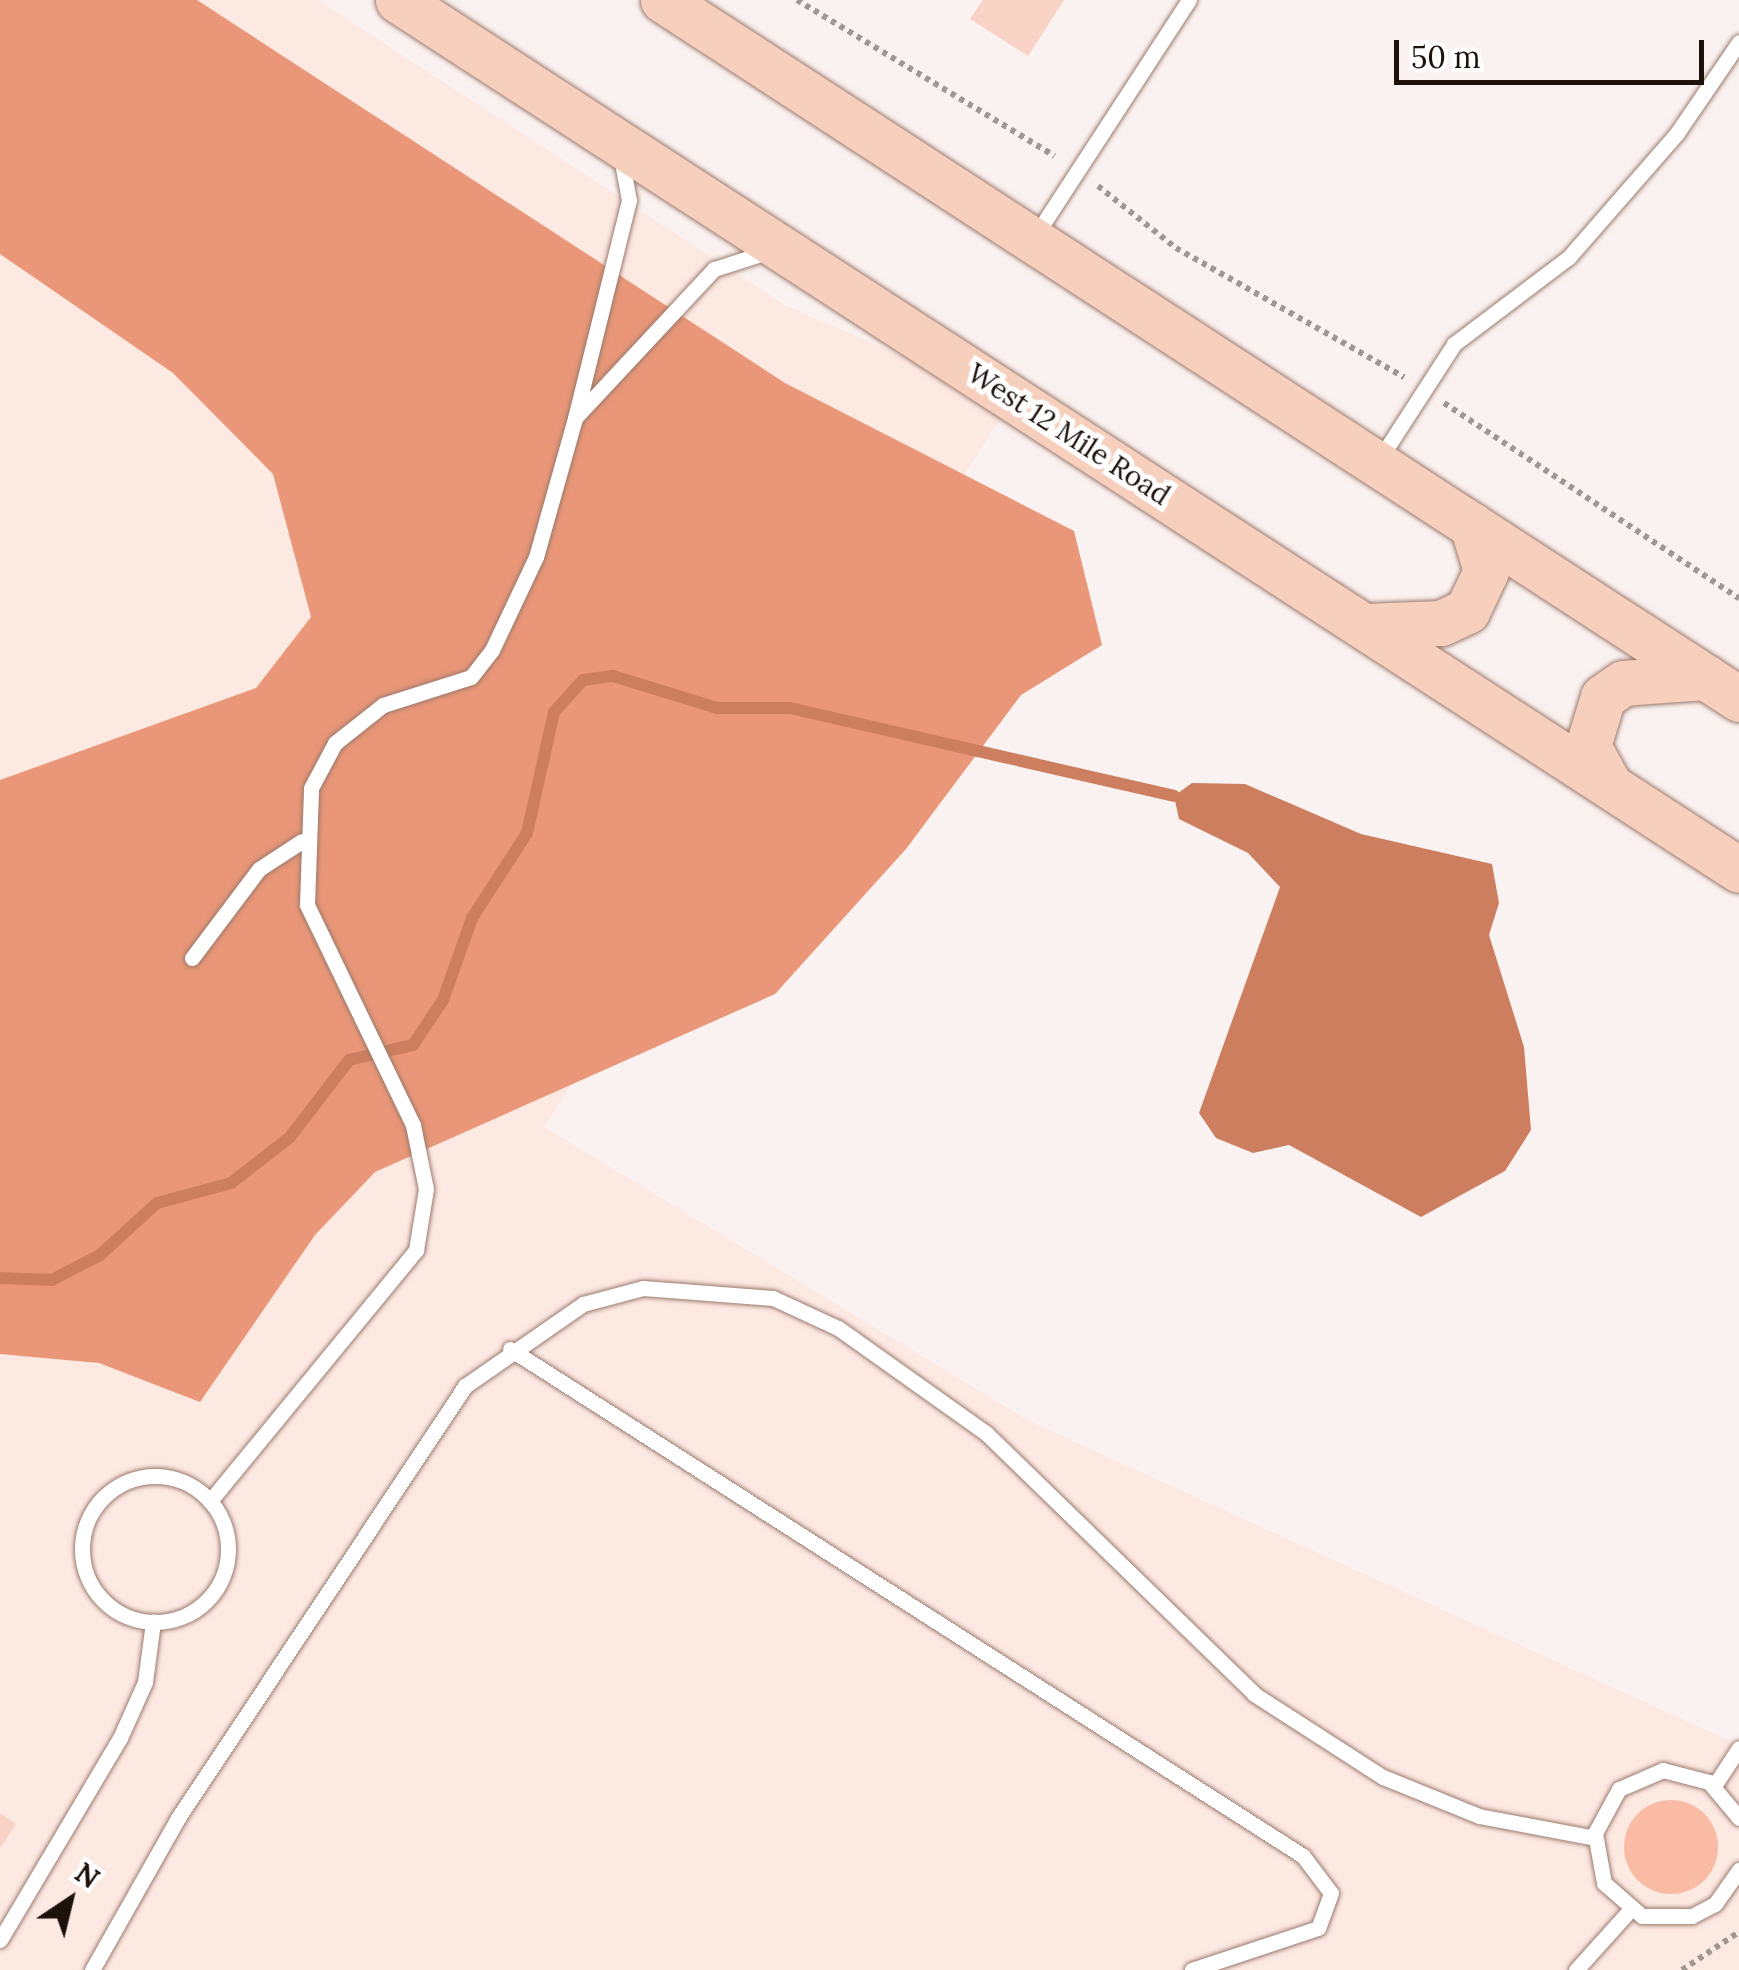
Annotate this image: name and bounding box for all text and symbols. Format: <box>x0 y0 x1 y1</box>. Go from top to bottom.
scale bar <box>1399 20 1709 82</box>
text: 50 m <box>1411 38 1481 76</box>
street label: West 12 Mile Road <box>962 356 1176 512</box>
north arrow <box>20 1850 120 1950</box>
text: N <box>68 1854 106 1896</box>

